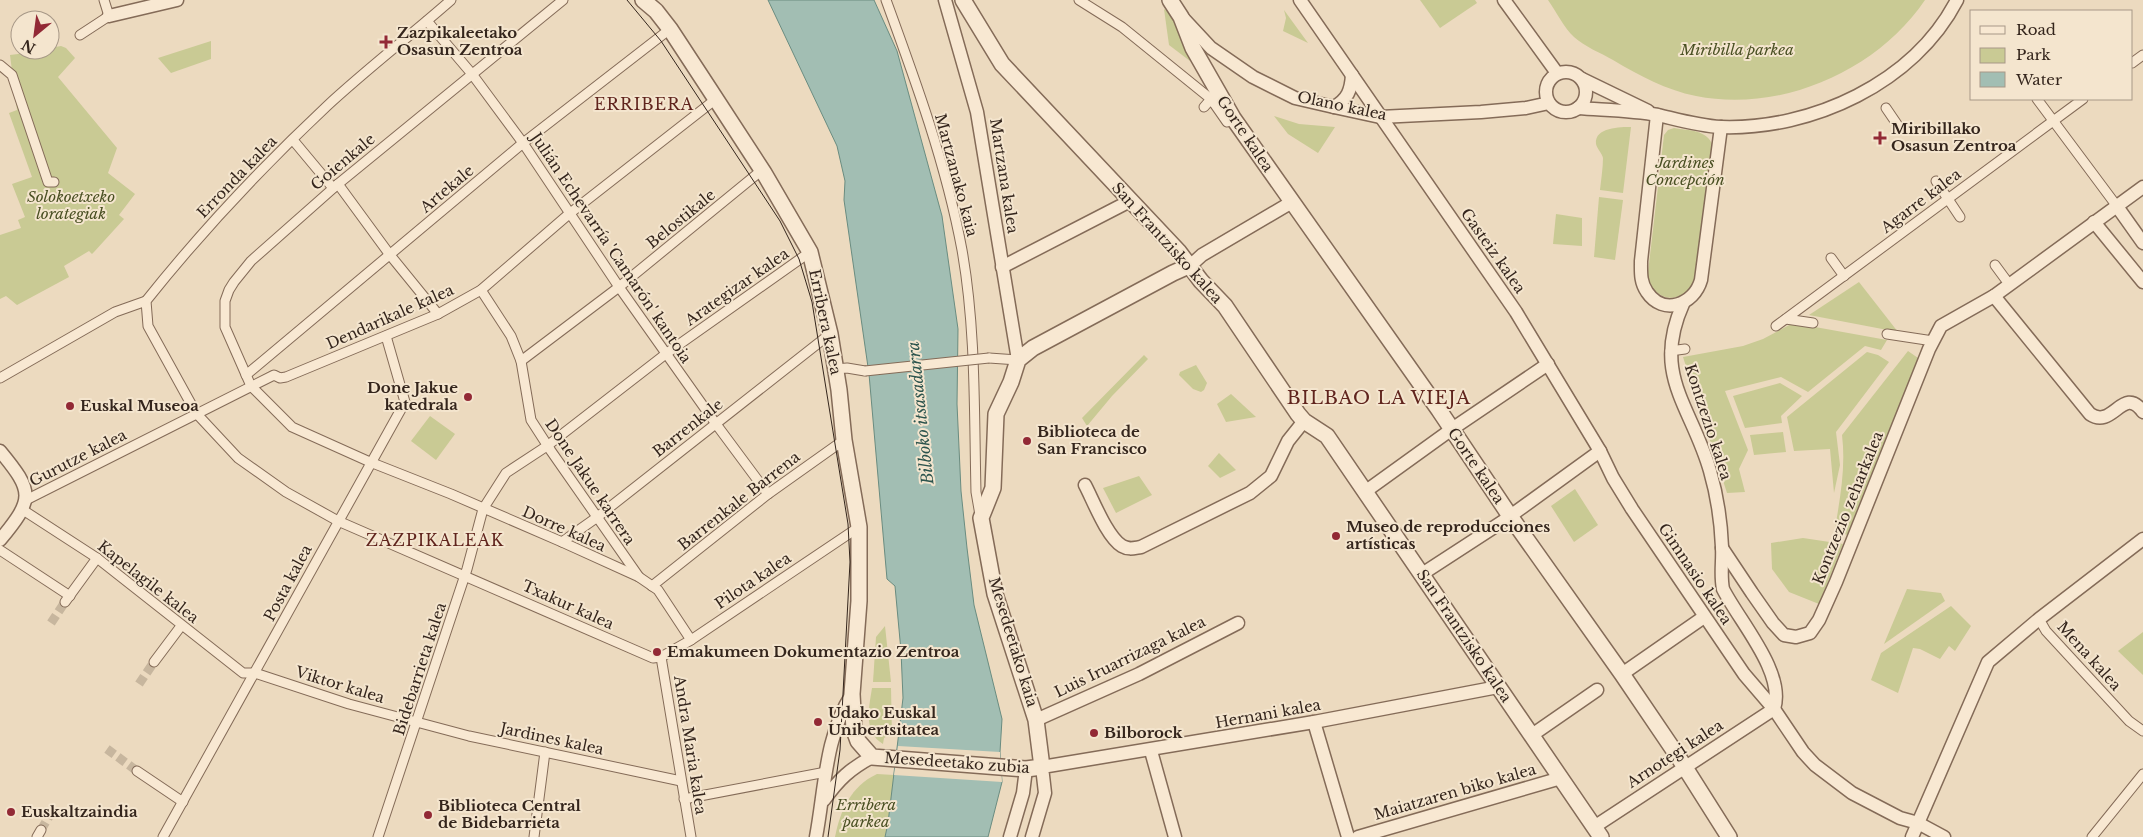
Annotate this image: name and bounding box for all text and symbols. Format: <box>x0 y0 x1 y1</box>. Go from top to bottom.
north arrow <box>10 10 60 60</box>
legend <box>1970 10 2133 100</box>
text: Road <box>2016 20 2056 39</box>
place label: Zazpikaleetako Osasun Zentroa <box>397 23 523 59</box>
text: N <box>19 35 39 57</box>
marker: Zazpikaleetako Osasun Zentroa <box>379 35 393 49</box>
park label: Miribilla parkea <box>1679 40 1794 59</box>
text: Park <box>2016 45 2052 64</box>
text: Water <box>2015 70 2063 89</box>
street label: Olano kalea <box>1296 87 1389 124</box>
street label: Gorte kalea <box>1213 92 1278 176</box>
district label: ERRIBERA <box>594 94 694 114</box>
street label: Martzanako kaia <box>931 111 982 239</box>
street label: Martzana kalea <box>986 117 1023 235</box>
place label: Miribillako Osasun Zentroa <box>1891 119 2017 155</box>
street label: Julián Echevarría 'Camarón' kantoia <box>526 127 696 367</box>
street label: Goienkale <box>307 129 379 194</box>
street label: Erronda kalea <box>193 131 281 222</box>
marker: Miribillako Osasun Zentroa <box>1873 131 1887 145</box>
park label: Jardines Concepción <box>1645 153 1725 189</box>
street label: Artekale <box>415 161 477 217</box>
street label: Agarre kalea <box>1876 164 1965 237</box>
street label: San Frantzisko kalea <box>1108 178 1227 308</box>
street label: Belostikale <box>642 185 719 252</box>
park label: Solokoetxeko lorategiak <box>27 187 115 223</box>
street label: Gasteiz kalea <box>1457 204 1530 297</box>
street label: Arategizar kalea <box>680 243 793 330</box>
street label: Erribera kalea <box>805 267 846 377</box>
street label: Dendarikale kalea <box>323 280 457 353</box>
water label: Bilboko itsasadarra <box>903 341 938 486</box>
street label: Kontzezio kalea <box>1681 361 1736 483</box>
place label: Done Jakue katedrala <box>367 378 458 414</box>
district label: BILBAO LA VIEJA <box>1287 387 1471 409</box>
marker: Done Jakue katedrala <box>462 391 474 403</box>
street label: Barrenkale <box>649 394 727 461</box>
place label: Euskal Museoa <box>80 396 199 415</box>
marker: Euskal Museoa <box>64 400 76 412</box>
street label: Done Jakue karrera <box>541 415 640 549</box>
place label: Biblioteca de San Francisco <box>1037 422 1147 458</box>
street label: Gorte kalea <box>1444 424 1509 508</box>
street label: Gurutze kalea <box>26 425 130 490</box>
street label: Kontzezio zeharkalea <box>1808 428 1887 587</box>
marker: Biblioteca de San Francisco <box>1021 435 1033 447</box>
street label: Barrenkale Barrena <box>674 447 804 554</box>
street label: Dorre kalea <box>519 502 610 556</box>
place label: Museo de reproducciones artísticas <box>1346 517 1550 553</box>
street label: Gimnasio kalea <box>1654 519 1737 629</box>
district label: ZAZPIKALEAK <box>366 530 504 550</box>
marker: Museo de reproducciones artísticas <box>1330 530 1342 542</box>
street label: Kapelagile kalea <box>94 536 203 627</box>
street label: Posta kalea <box>259 541 316 624</box>
street label: Pilota kalea <box>711 548 795 613</box>
street label: San Frantzisko kalea <box>1413 566 1516 706</box>
street label: Mesedeetako kaia <box>985 574 1043 710</box>
street label: Txakur kalea <box>519 576 618 633</box>
street label: Bidebarrieta kalea <box>389 599 450 738</box>
street label: Luis Iruarrizaga kalea <box>1051 611 1209 701</box>
street label: Mena kalea <box>2053 617 2126 695</box>
place label: Emakumeen Dokumentazio Zentroa <box>667 642 960 661</box>
marker: Emakumeen Dokumentazio Zentroa <box>651 646 663 658</box>
street label: Viktor kalea <box>292 662 388 707</box>
street label: Andra Maria kalea <box>670 673 711 816</box>
street label: Hernani kalea <box>1214 695 1323 732</box>
place label: Udako Euskal Unibertsitatea <box>828 703 939 739</box>
street label: Arnotegi kalea <box>1622 715 1727 792</box>
marker: Udako Euskal Unibertsitatea <box>812 716 824 728</box>
street label: Jardines kalea <box>497 718 606 759</box>
place label: Bilborock <box>1104 723 1183 742</box>
marker: Bilborock <box>1088 727 1100 739</box>
street label: Mesedeetako zubia <box>884 748 1031 777</box>
street label: Maiatzaren biko kalea <box>1372 759 1539 824</box>
park label: Erribera parkea <box>835 795 896 831</box>
place label: Biblioteca Central de Bidebarrieta <box>438 796 582 832</box>
place label: Euskaltzaindia <box>21 802 138 821</box>
marker: Euskaltzaindia <box>5 806 17 818</box>
marker: Biblioteca Central de Bidebarrieta <box>422 809 434 821</box>

